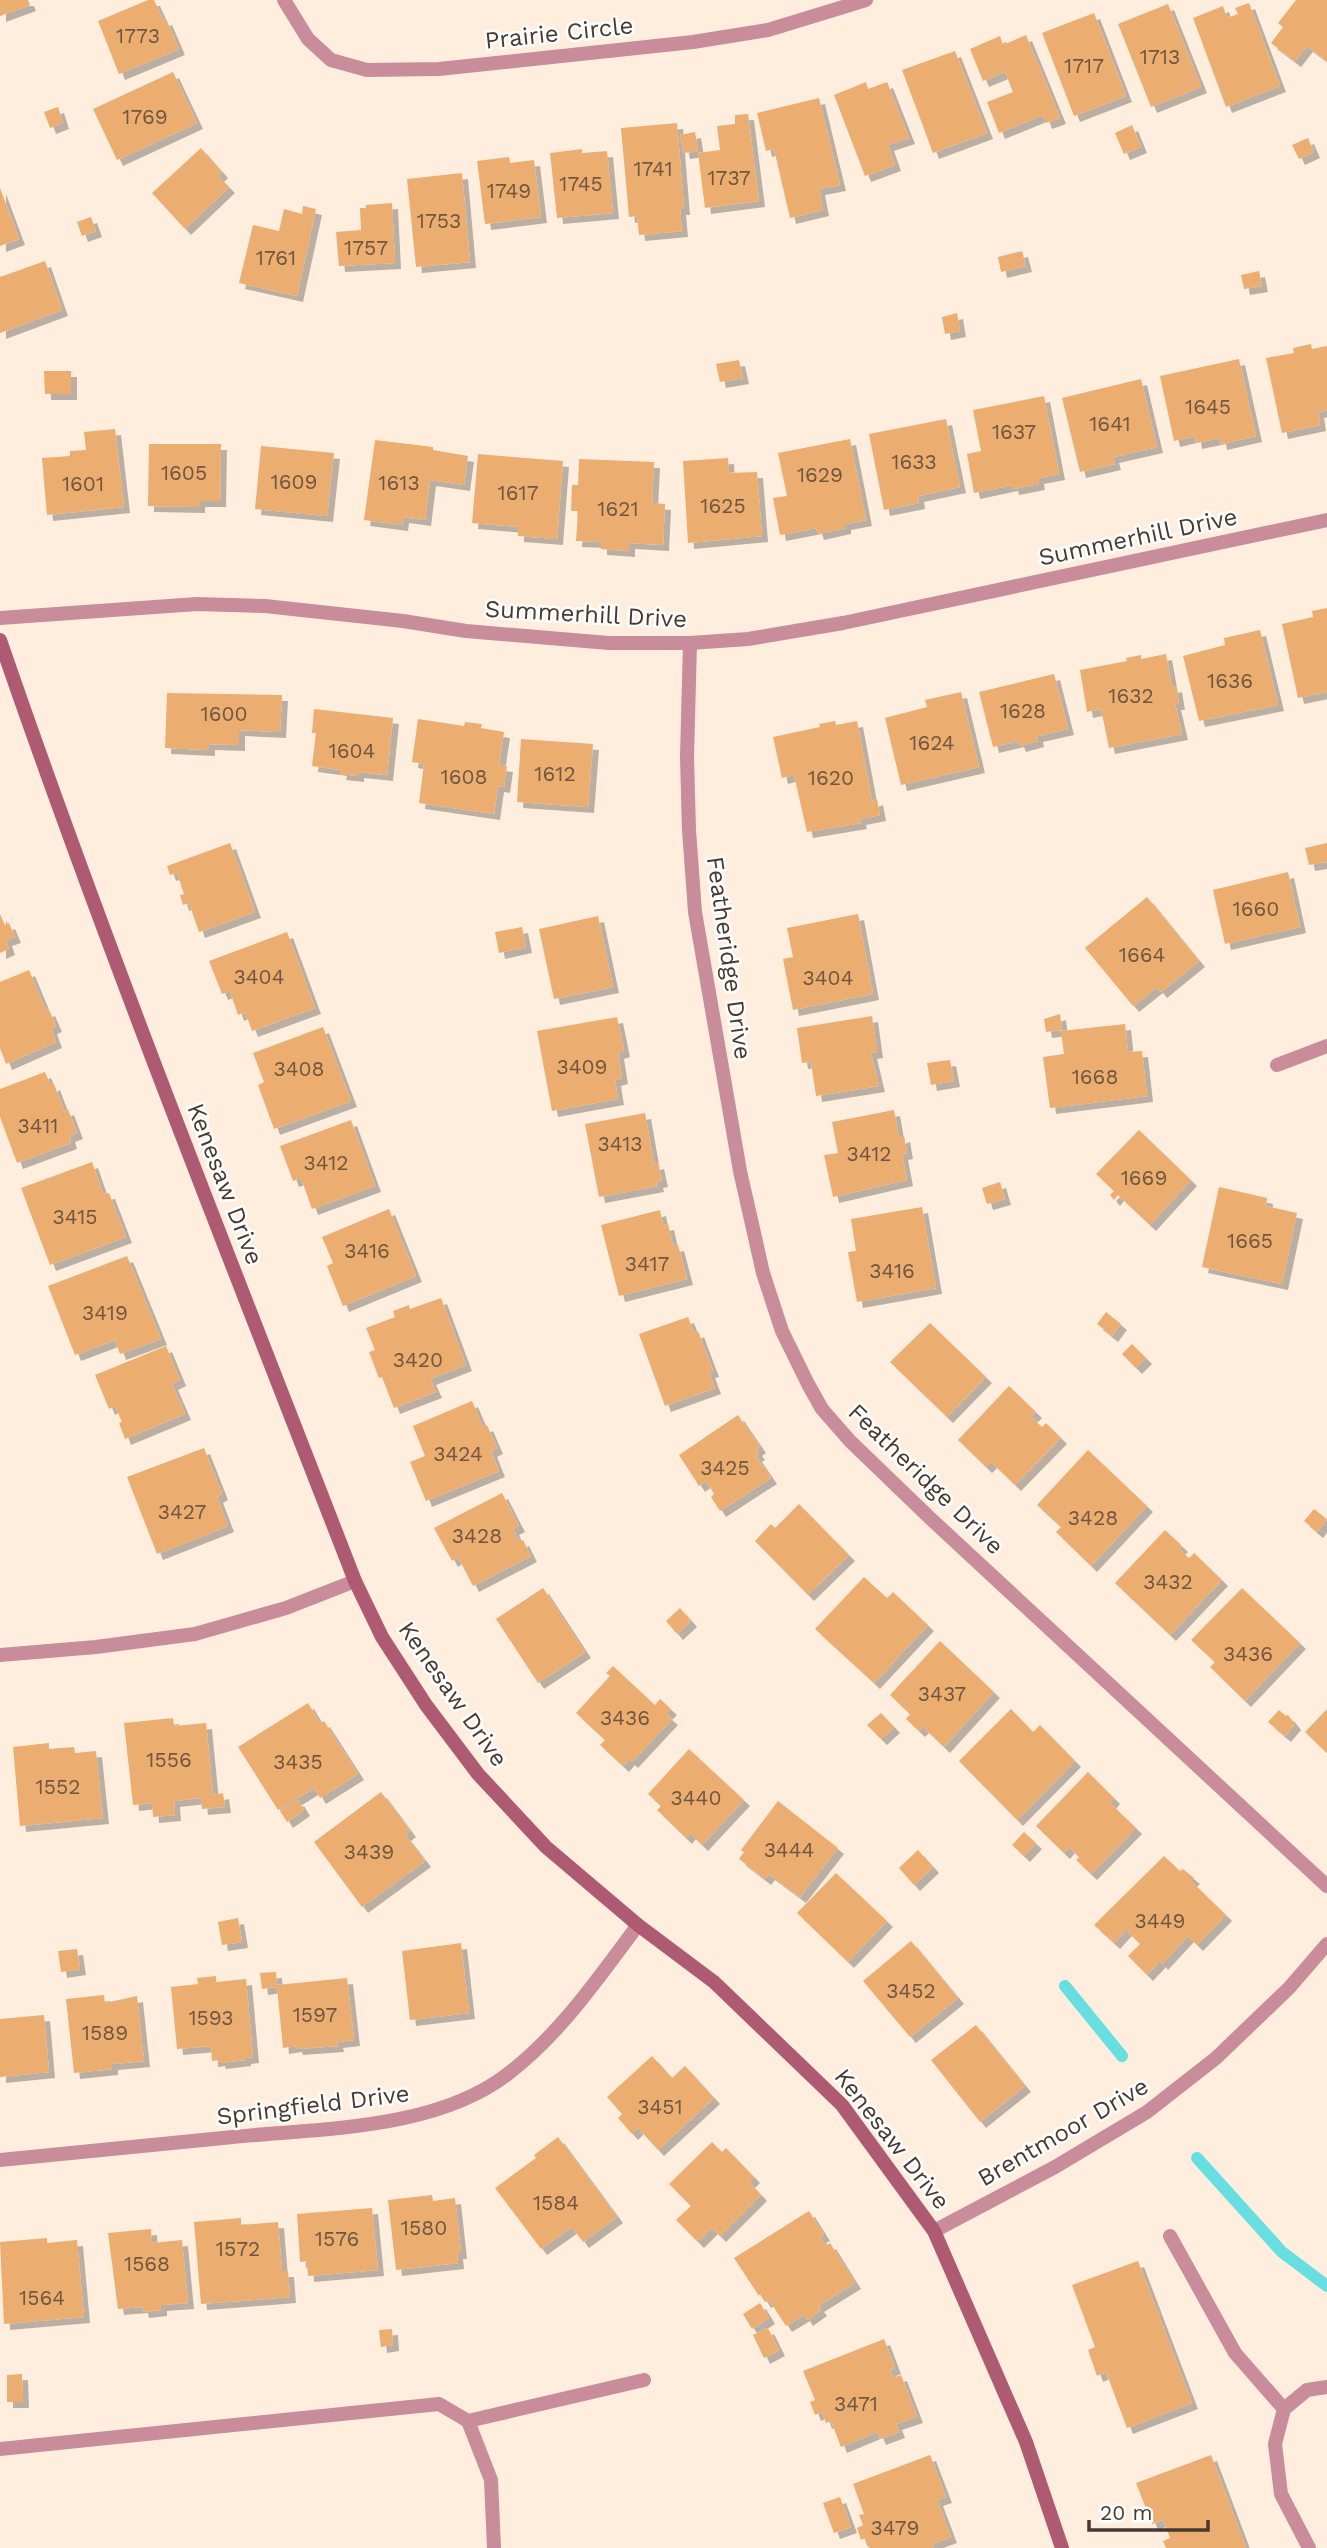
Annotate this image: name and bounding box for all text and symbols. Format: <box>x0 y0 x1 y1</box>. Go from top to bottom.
street label: Prairie Circle <box>483 11 635 55</box>
house number: 1773 <box>116 23 160 48</box>
house number: 1713 <box>1140 44 1180 69</box>
house number: 1717 <box>1064 53 1104 78</box>
house number: 1769 <box>122 104 168 129</box>
house number: 1741 <box>633 156 673 181</box>
house number: 1737 <box>707 165 751 190</box>
house number: 1745 <box>559 171 603 196</box>
house number: 1749 <box>487 178 531 203</box>
house number: 1753 <box>417 208 461 233</box>
house number: 1757 <box>344 235 388 260</box>
house number: 1761 <box>256 245 296 270</box>
house number: 1645 <box>1185 394 1231 419</box>
house number: 1641 <box>1089 411 1131 436</box>
house number: 1637 <box>992 419 1036 444</box>
house number: 1633 <box>891 449 937 474</box>
house number: 1605 <box>161 460 207 485</box>
house number: 1629 <box>797 462 843 487</box>
house number: 1609 <box>271 469 317 494</box>
house number: 1613 <box>378 470 420 495</box>
house number: 1601 <box>62 471 104 496</box>
house number: 1617 <box>498 480 539 505</box>
house number: 1625 <box>700 493 746 518</box>
house number: 1621 <box>597 496 639 521</box>
street label: Summerhill Drive <box>1036 502 1240 572</box>
street label: Summerhill Drive <box>484 595 688 633</box>
house number: 1636 <box>1207 668 1253 693</box>
house number: 1632 <box>1108 683 1154 708</box>
house number: 1628 <box>1000 698 1046 723</box>
house number: 1600 <box>200 701 248 726</box>
house number: 1624 <box>909 730 955 755</box>
house number: 1604 <box>329 738 375 763</box>
house number: 1612 <box>534 761 576 786</box>
house number: 1608 <box>441 764 487 789</box>
house number: 1620 <box>808 765 854 790</box>
street label: Featheridge Drive <box>701 855 757 1061</box>
house number: 1660 <box>1233 896 1279 921</box>
house number: 1664 <box>1119 942 1165 967</box>
house number: 3404 <box>234 964 284 989</box>
house number: 3404 <box>803 965 853 990</box>
house number: 3409 <box>556 1054 608 1079</box>
house number: 3408 <box>273 1056 325 1081</box>
house number: 1668 <box>1072 1064 1118 1089</box>
street label: Kenesaw Drive <box>181 1099 269 1269</box>
house number: 3411 <box>17 1113 59 1138</box>
house number: 3413 <box>597 1131 643 1156</box>
house number: 3412 <box>846 1141 892 1166</box>
house number: 3412 <box>303 1150 349 1175</box>
house number: 1669 <box>1121 1165 1167 1190</box>
house number: 3415 <box>52 1204 98 1229</box>
house number: 1665 <box>1227 1228 1273 1253</box>
house number: 3416 <box>344 1238 390 1263</box>
house number: 3417 <box>625 1251 670 1276</box>
house number: 3416 <box>869 1258 915 1283</box>
house number: 3419 <box>82 1300 128 1325</box>
house number: 3420 <box>393 1347 443 1372</box>
street label: Featheridge Drive <box>843 1398 1009 1560</box>
house number: 3424 <box>433 1441 483 1466</box>
house number: 3425 <box>700 1455 750 1480</box>
house number: 3427 <box>158 1499 207 1524</box>
house number: 3428 <box>1068 1505 1118 1530</box>
house number: 3428 <box>452 1523 502 1548</box>
house number: 3432 <box>1143 1569 1193 1594</box>
street label: Kenesaw Drive <box>393 1616 513 1772</box>
house number: 3436 <box>1223 1641 1273 1666</box>
house number: 3437 <box>918 1681 966 1706</box>
house number: 3436 <box>600 1705 650 1730</box>
house number: 1556 <box>146 1747 192 1772</box>
house number: 3435 <box>273 1749 323 1774</box>
house number: 1552 <box>36 1774 80 1799</box>
house number: 3440 <box>671 1785 721 1810</box>
house number: 3444 <box>764 1837 814 1862</box>
house number: 3439 <box>344 1839 394 1864</box>
house number: 3449 <box>1135 1908 1185 1933</box>
house number: 3452 <box>886 1978 936 2003</box>
house number: 1597 <box>293 2002 338 2027</box>
house number: 1593 <box>188 2005 234 2030</box>
house number: 1589 <box>82 2020 128 2045</box>
street label: Kenesaw Drive <box>828 2063 956 2215</box>
street label: Brentmoor Drive <box>973 2072 1153 2192</box>
street label: Springfield Drive <box>215 2079 411 2131</box>
house number: 3451 <box>637 2094 683 2119</box>
house number: 1584 <box>533 2190 579 2215</box>
house number: 1580 <box>401 2215 447 2240</box>
house number: 1576 <box>315 2226 359 2251</box>
house number: 1572 <box>216 2236 260 2261</box>
house number: 1568 <box>124 2251 170 2276</box>
house number: 1564 <box>19 2285 65 2310</box>
house number: 3471 <box>834 2391 878 2416</box>
scale bar <box>1089 2488 1208 2532</box>
text: 20 m <box>1100 2500 1152 2525</box>
house number: 3479 <box>871 2515 919 2540</box>

